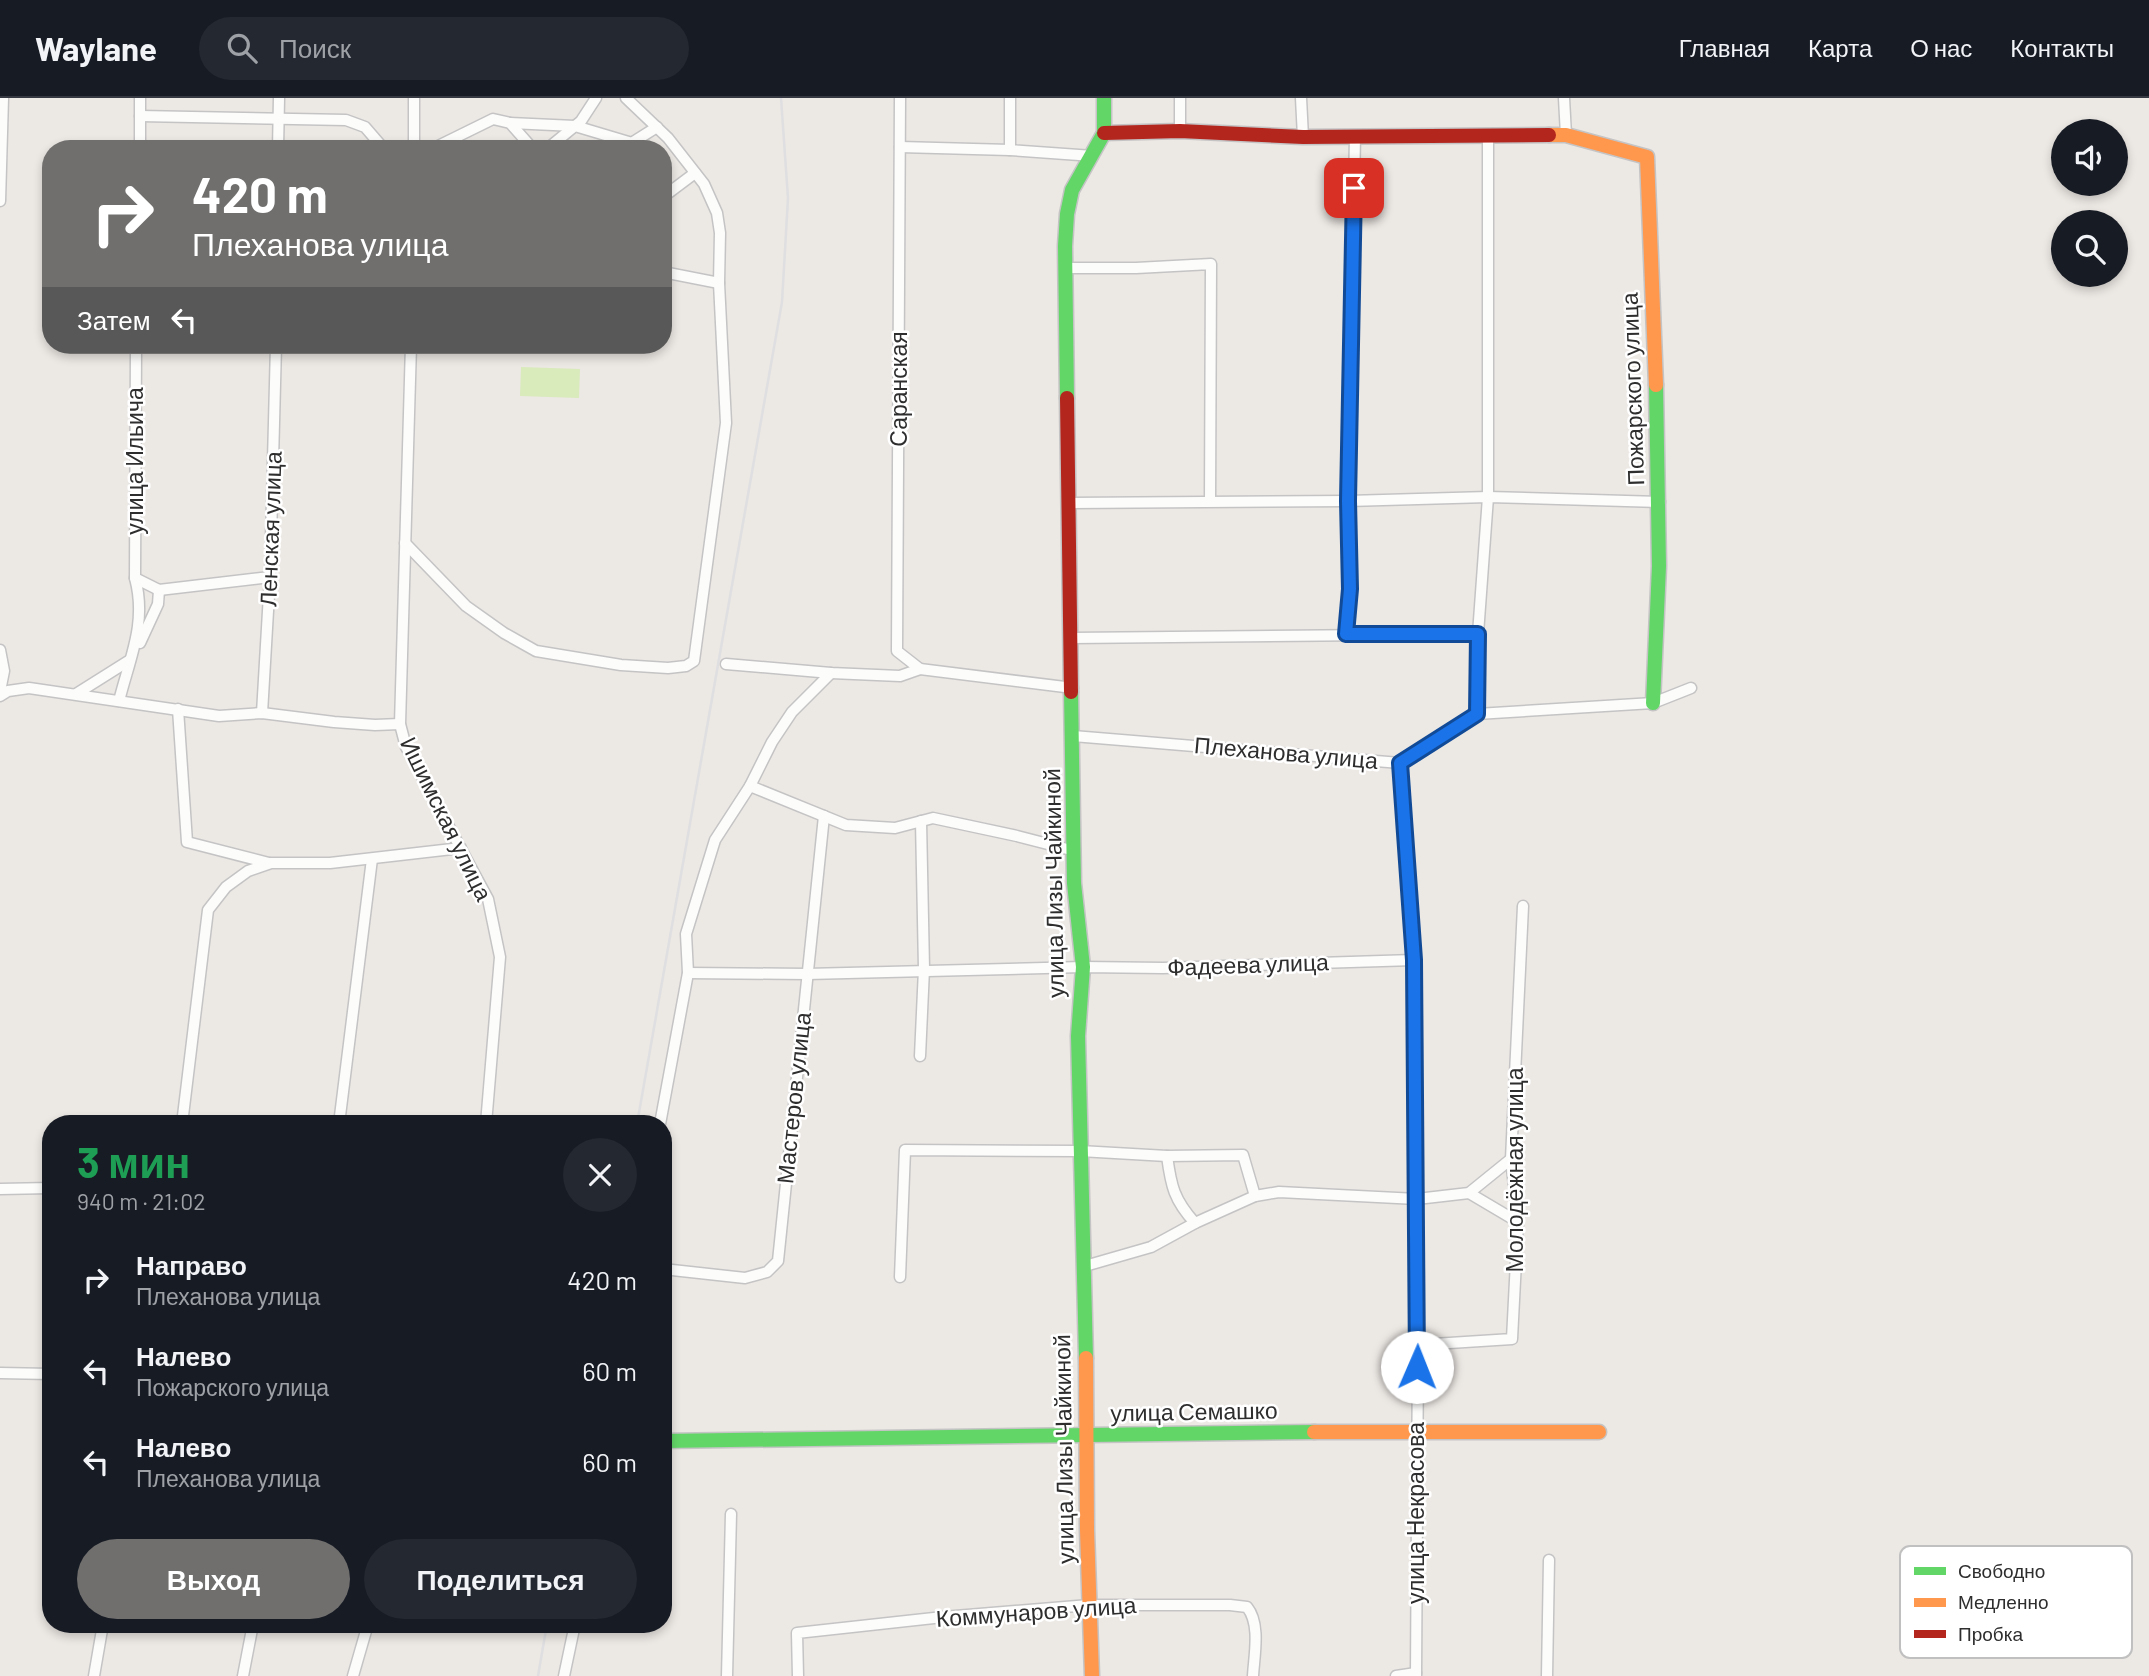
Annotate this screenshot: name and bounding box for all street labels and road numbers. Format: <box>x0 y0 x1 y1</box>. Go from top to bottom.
street label: Пожарского улица <box>1615 292 1649 486</box>
street label: Саранская <box>884 331 912 447</box>
street label: улица Ильича <box>120 387 148 535</box>
street label: Ленская улица <box>253 450 287 607</box>
street label: Плеханова улица <box>1193 730 1379 774</box>
street label: Ишимская улица <box>395 732 499 905</box>
street label: улица Лизы Чайкиной <box>1037 768 1069 998</box>
street label: Фадеева улица <box>1167 947 1330 981</box>
street label: Мастеров улица <box>770 1010 816 1185</box>
street label: Молодёжная улица <box>1500 1067 1528 1273</box>
street label: улица Лизы Чайкиной <box>1047 1334 1079 1564</box>
street label: улица Семашко <box>1110 1396 1278 1426</box>
street label: улица Некрасова <box>1401 1422 1429 1604</box>
street label: Коммунаров улица <box>935 1590 1137 1632</box>

